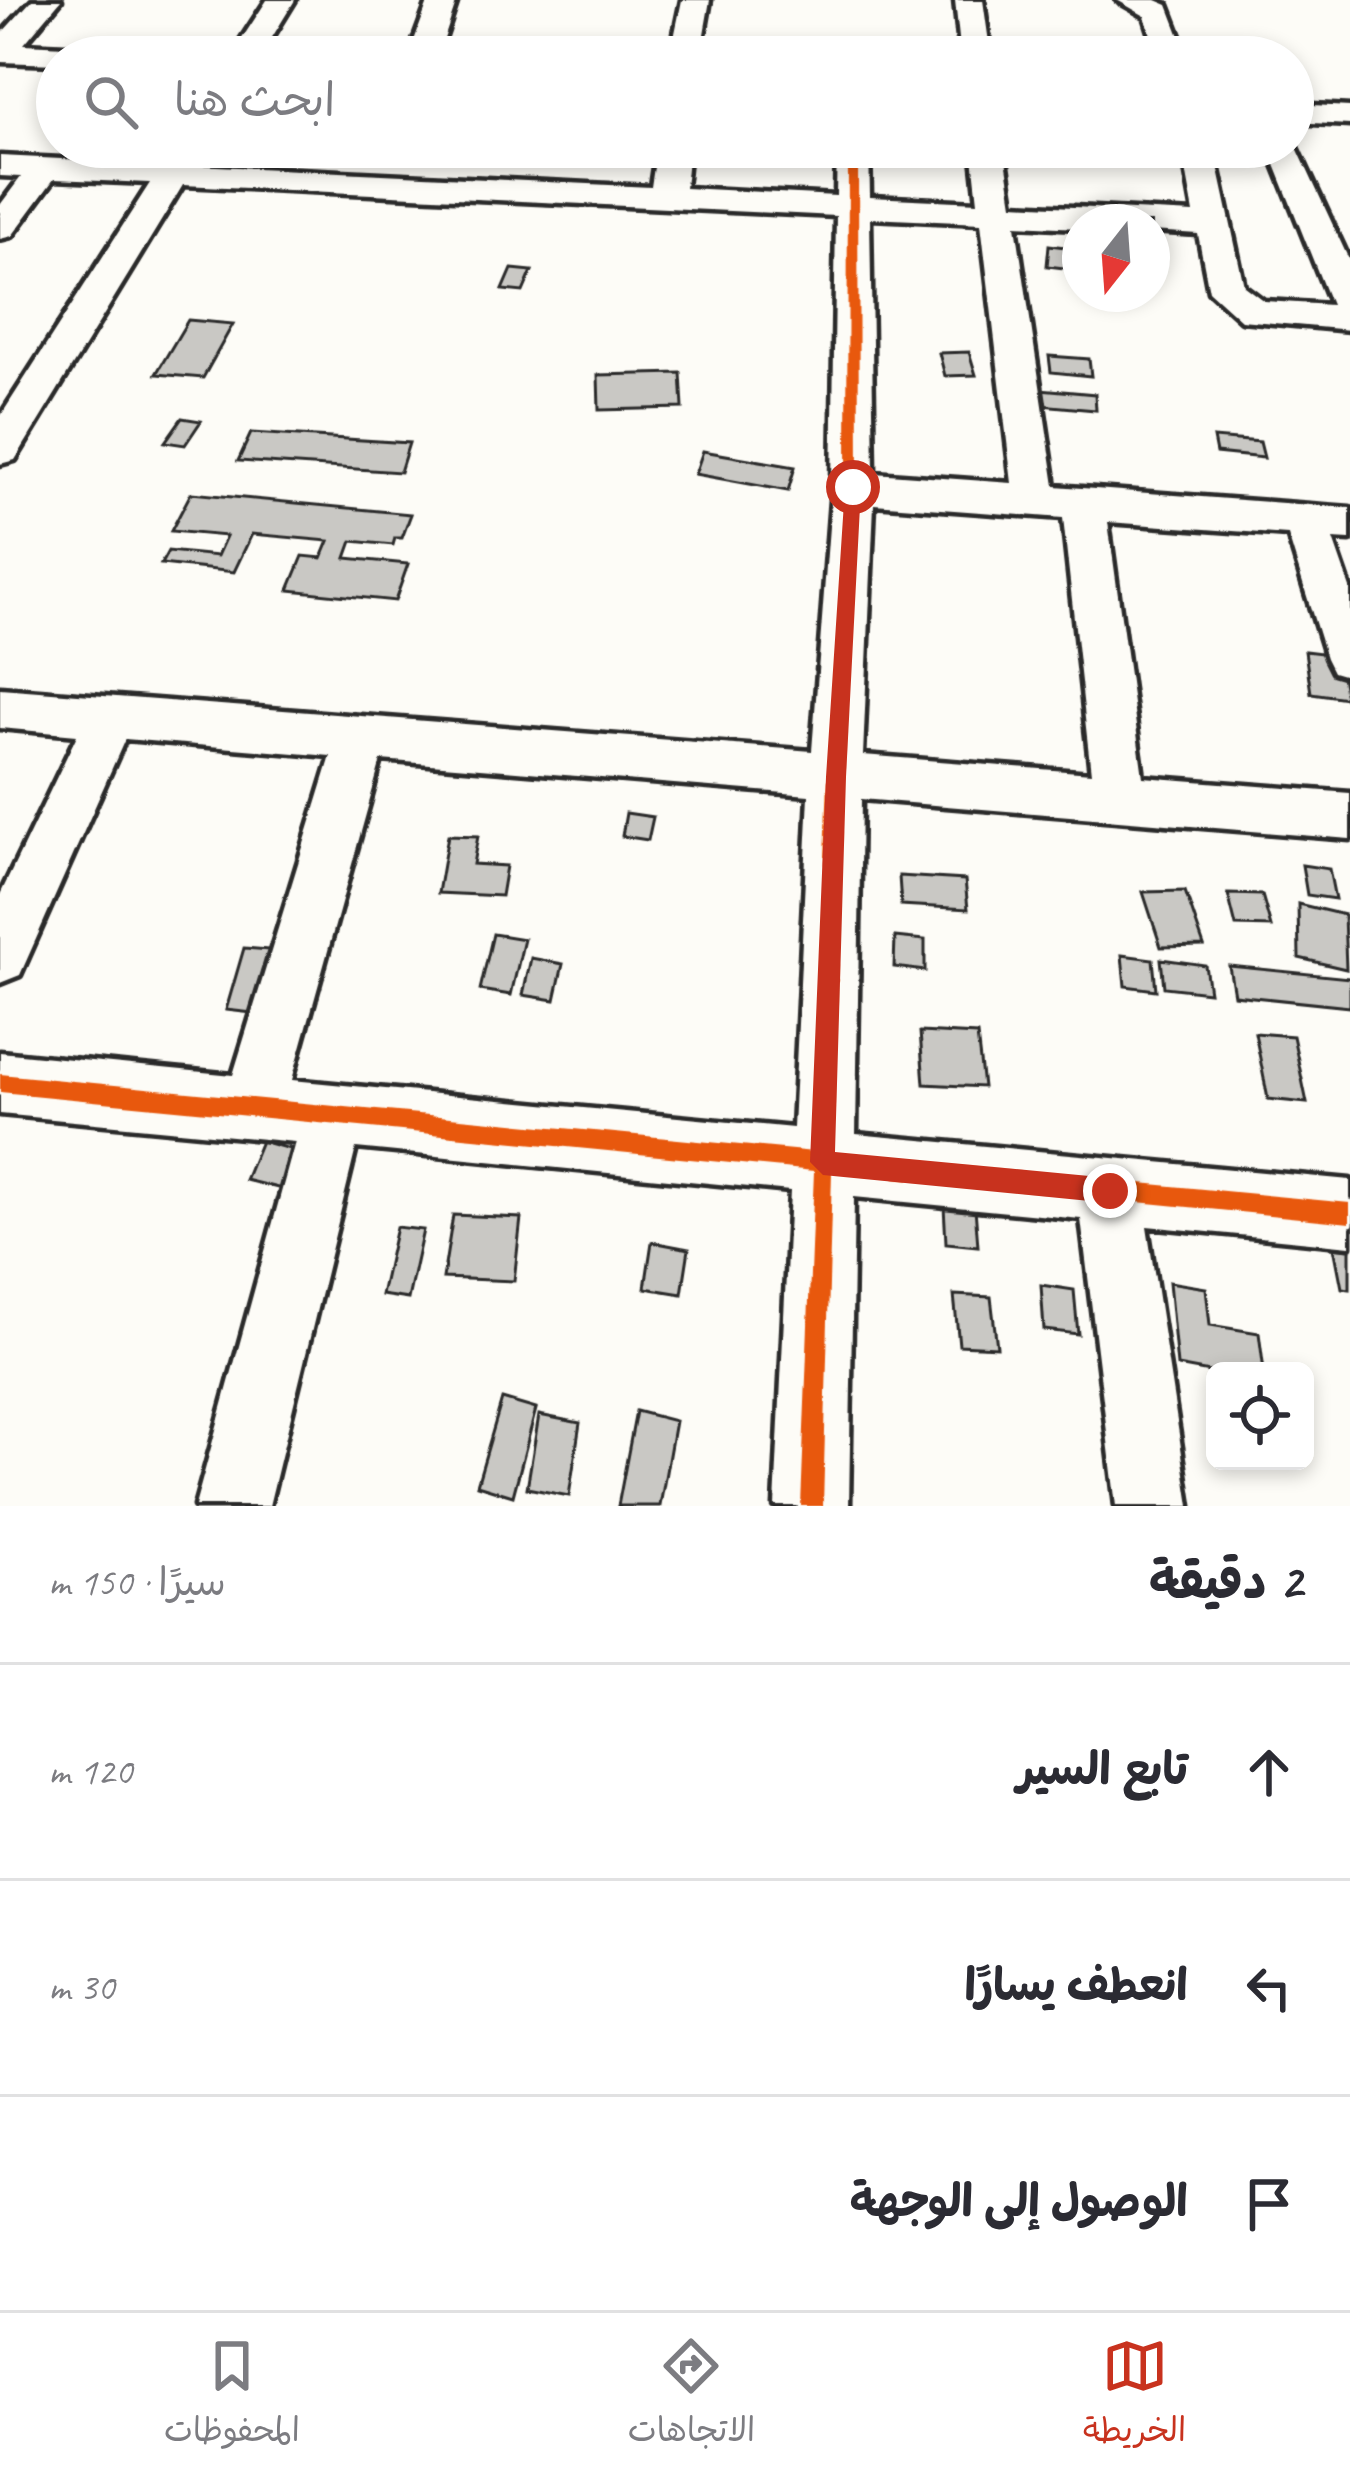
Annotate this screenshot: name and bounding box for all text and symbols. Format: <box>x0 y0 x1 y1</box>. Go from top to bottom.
search box <box>36 36 1314 168</box>
icon: search <box>78 69 144 135</box>
text: ابحث هنا <box>174 72 335 129</box>
north arrow <box>1062 204 1170 312</box>
route start <box>826 460 880 514</box>
route end <box>1083 1164 1137 1218</box>
map controls <box>1206 1362 1314 1470</box>
button: locate <box>1206 1362 1314 1470</box>
text: 2 دقيقة <box>1149 1549 1302 1613</box>
text: سيرًا · 150 m <box>48 1558 226 1607</box>
icon: ahead <box>1236 1739 1302 1805</box>
text: تابع السير <box>1017 1741 1188 1798</box>
text: 120 m <box>48 1747 132 1796</box>
icon: left <box>1236 1955 1302 2021</box>
text: انعطف يسارًا <box>964 1957 1188 2014</box>
text: 30 m <box>48 1963 114 2012</box>
icon: arrive <box>1236 2171 1302 2237</box>
text: الوصول إلى الوجهة <box>850 2173 1188 2230</box>
tab: المحفوظات <box>164 2333 300 2459</box>
tab: الاتجاهات <box>628 2333 755 2459</box>
tab: الخريطة <box>1083 2333 1186 2459</box>

